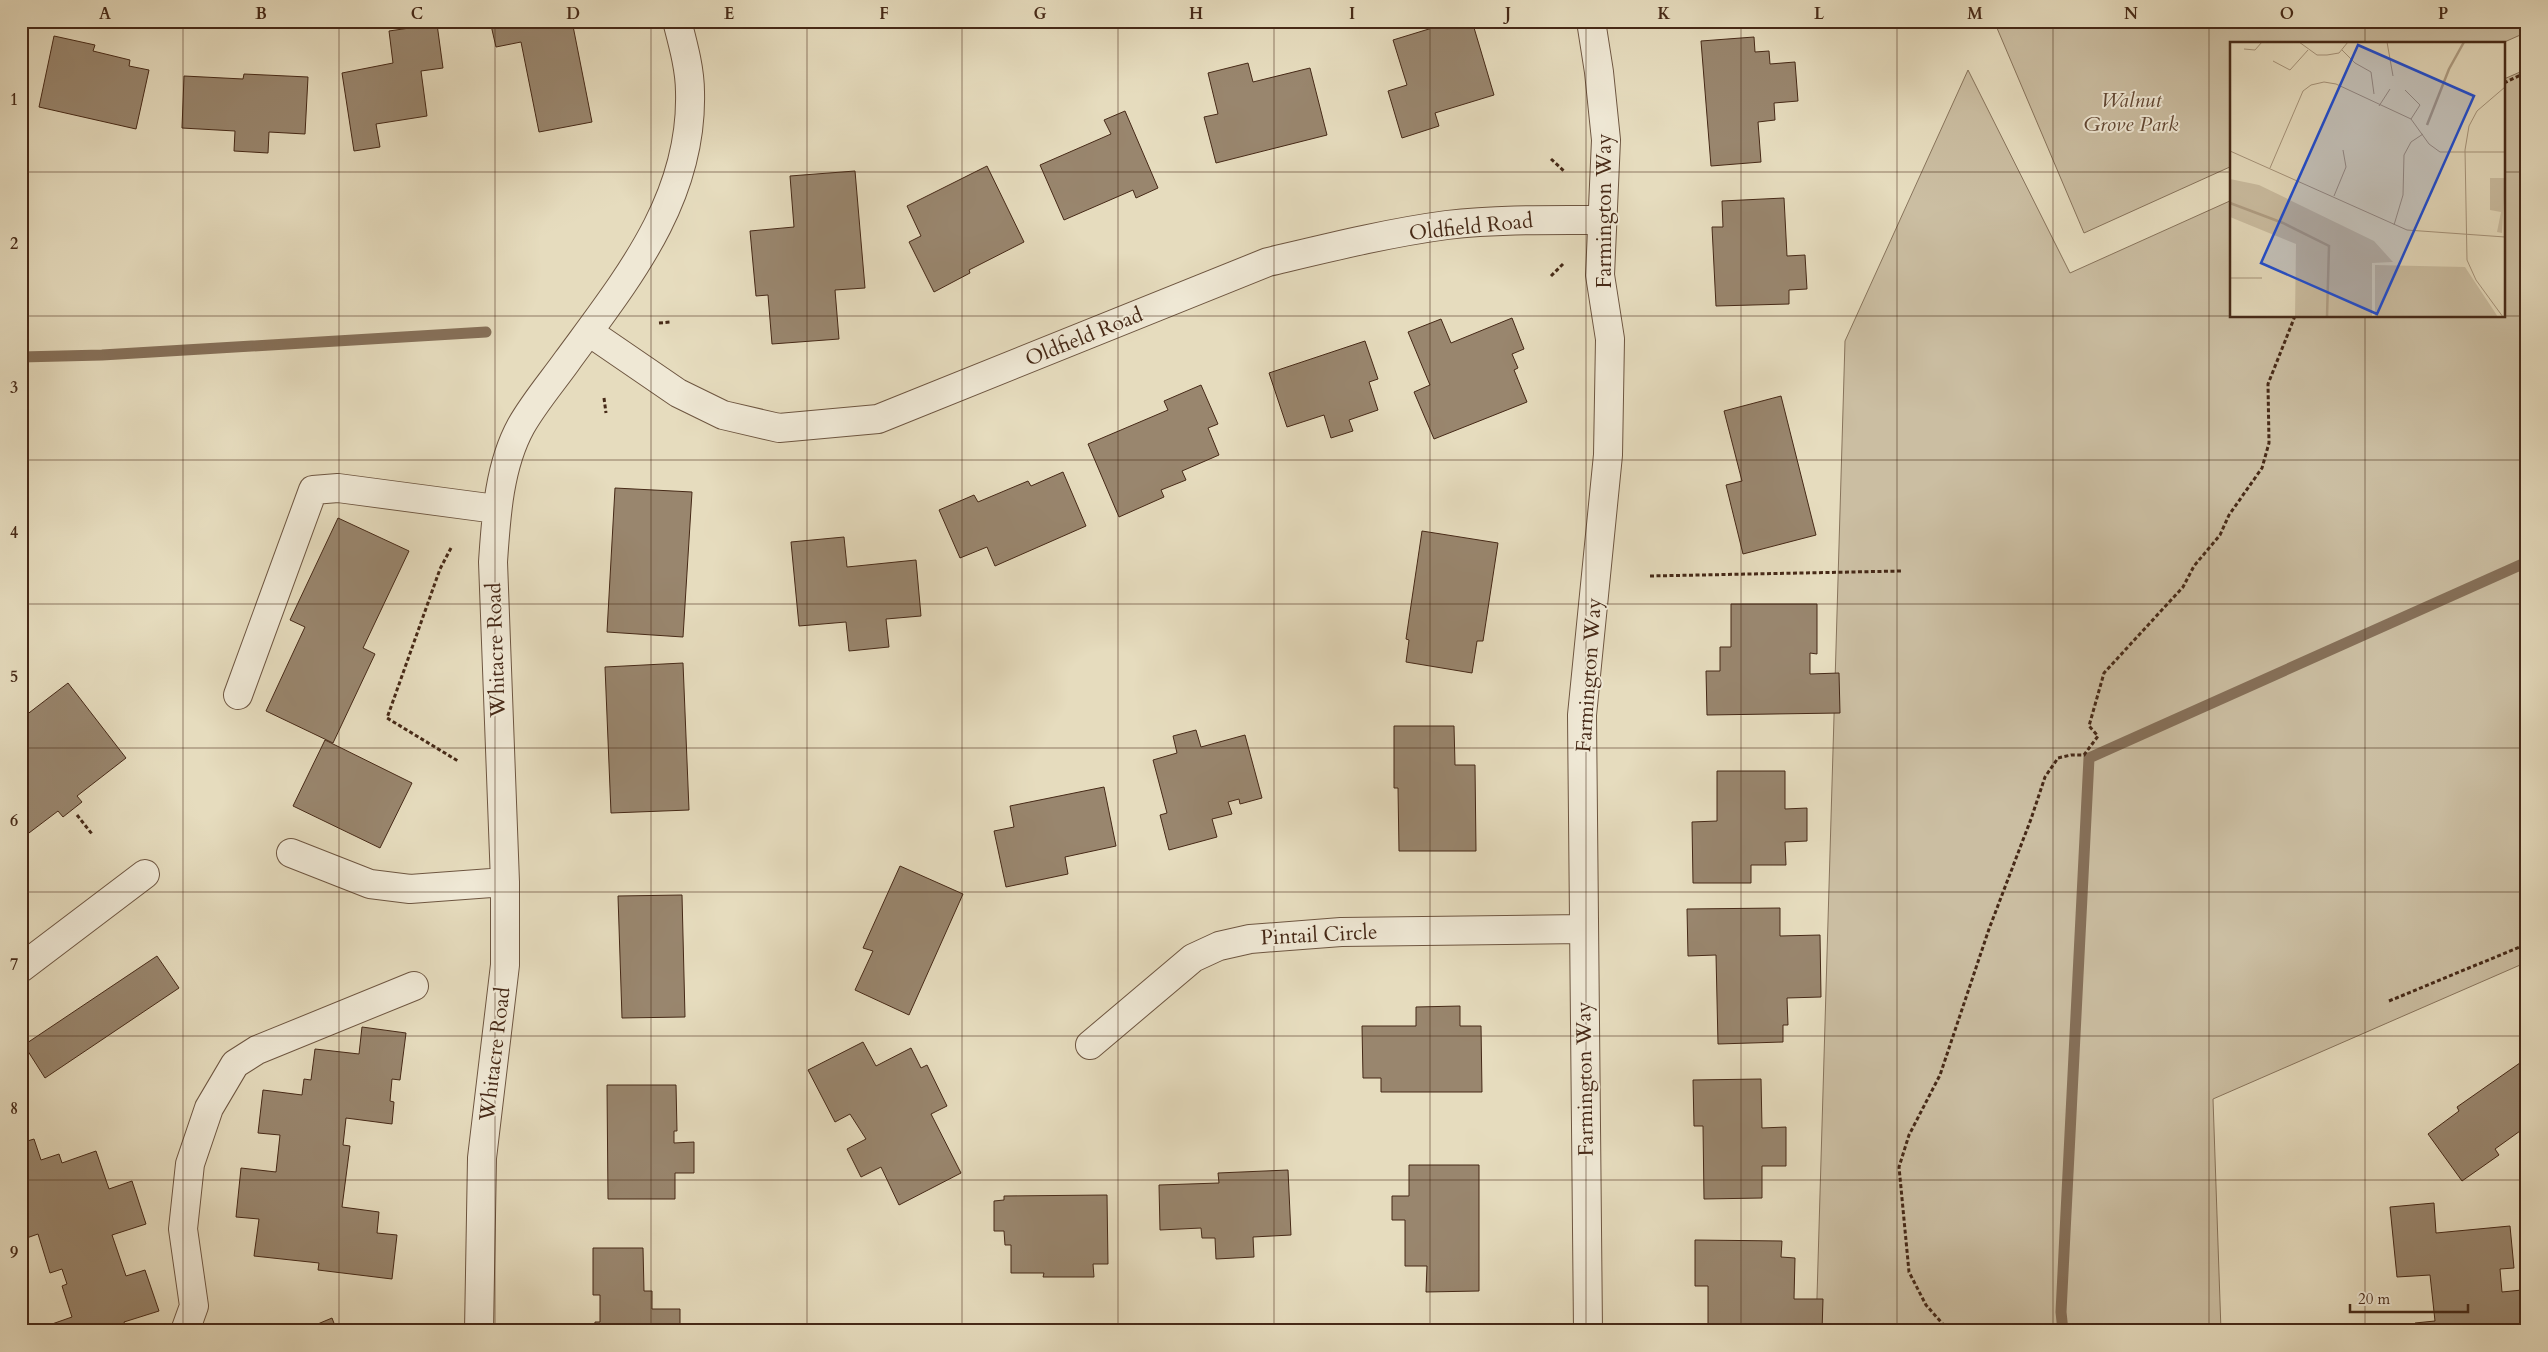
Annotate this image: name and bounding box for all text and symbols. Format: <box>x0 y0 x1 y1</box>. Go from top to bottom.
text: A <box>99 3 111 25</box>
text: B <box>255 3 267 25</box>
text: C <box>411 3 423 25</box>
text: D <box>566 3 580 25</box>
text: E <box>724 3 734 25</box>
text: F <box>879 3 889 25</box>
text: G <box>1033 3 1047 25</box>
text: H <box>1189 3 1203 25</box>
text: I <box>1349 3 1355 25</box>
text: J <box>1503 3 1511 25</box>
text: K <box>1658 3 1671 25</box>
text: L <box>1814 3 1825 25</box>
text: M <box>1967 3 1983 25</box>
text: N <box>2124 3 2138 25</box>
text: O <box>2280 3 2294 25</box>
text: P <box>2438 3 2448 25</box>
inset map <box>2230 42 2506 318</box>
park label: Walnut Grove Park <box>2084 86 2179 139</box>
text: 1 <box>10 89 18 111</box>
street label: Farmington Way <box>1590 134 1619 289</box>
street label: Oldfield Road <box>1408 206 1534 248</box>
text: 2 <box>10 233 18 255</box>
street label: Oldfield Road <box>1021 300 1147 374</box>
text: 3 <box>10 377 18 399</box>
text: 4 <box>10 522 18 544</box>
street label: Whitacre Road <box>479 582 513 719</box>
street label: Farmington Way <box>1569 597 1609 753</box>
text: 5 <box>10 666 18 688</box>
text: 6 <box>10 810 18 832</box>
street label: Pintail Circle <box>1260 917 1378 953</box>
text: 7 <box>10 954 18 976</box>
street label: Whitacre Road <box>472 985 518 1124</box>
street label: Farmington Way <box>1569 1001 1601 1157</box>
text: 8 <box>10 1098 18 1120</box>
text: 9 <box>10 1242 18 1264</box>
scale bar <box>2350 1282 2468 1314</box>
text: 20 m <box>2358 1289 2390 1309</box>

